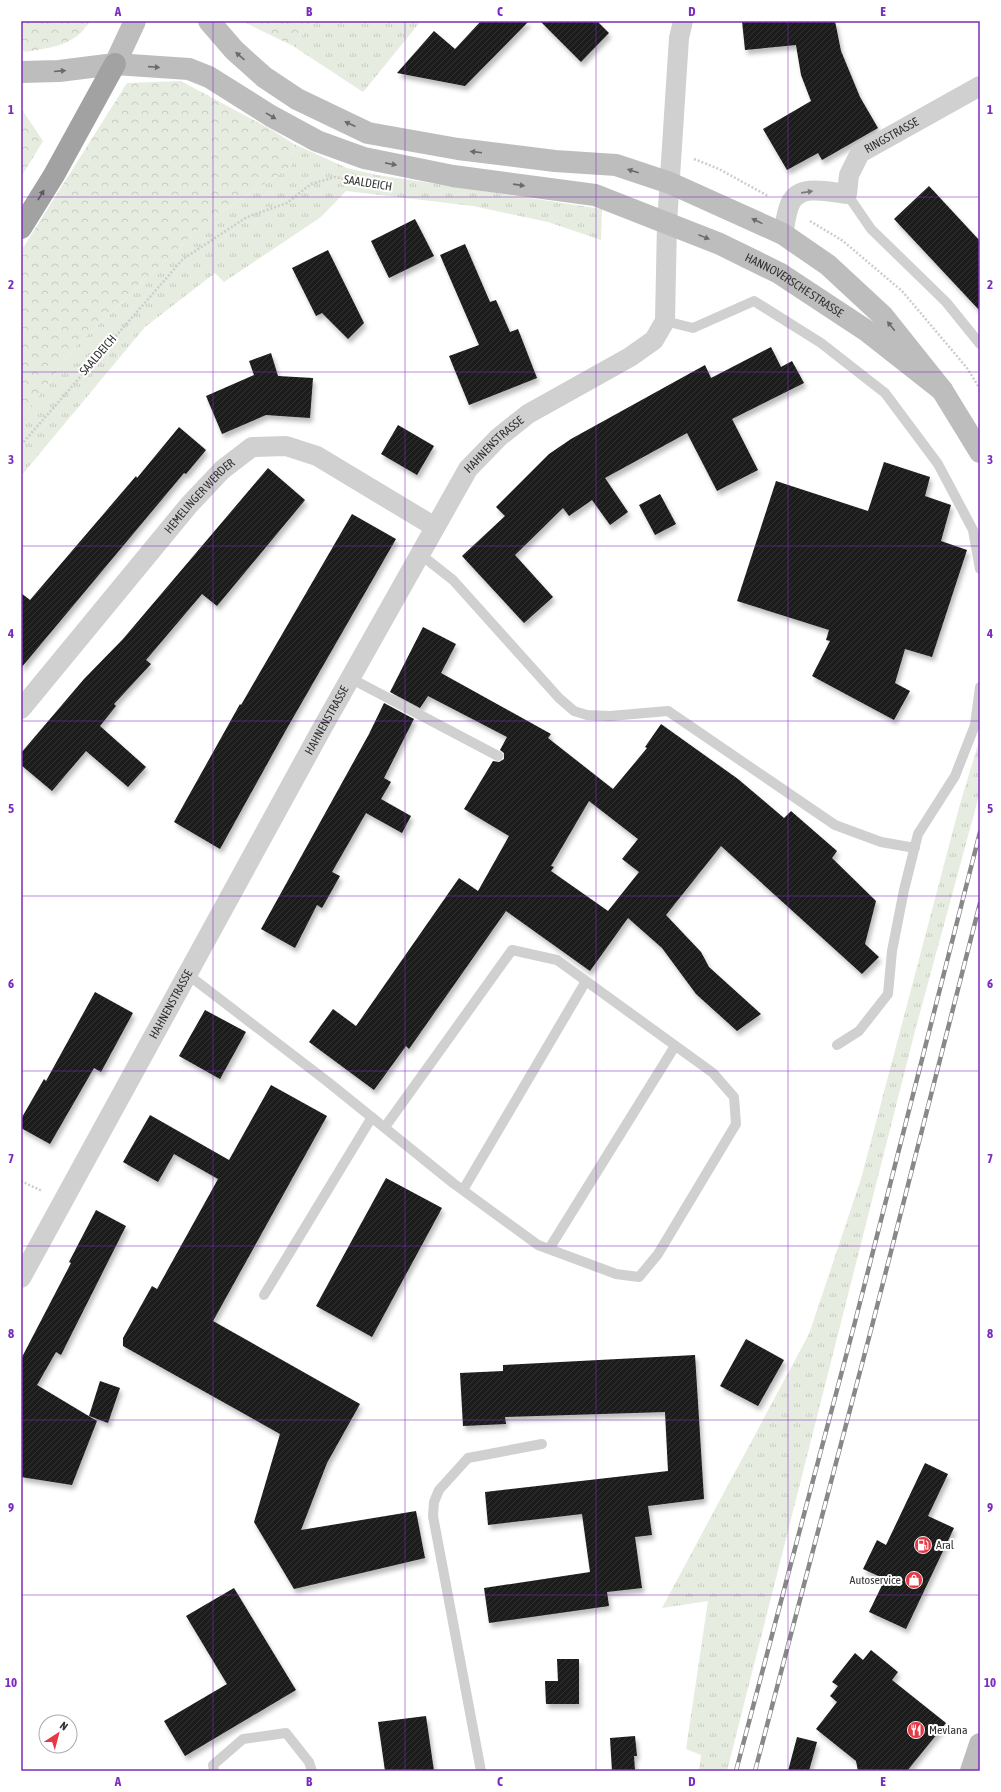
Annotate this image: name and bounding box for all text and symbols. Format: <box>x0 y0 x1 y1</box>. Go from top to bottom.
text: A <box>114 4 122 19</box>
text: B <box>306 4 313 19</box>
text: C <box>497 4 503 19</box>
text: D <box>688 4 696 19</box>
text: E <box>880 4 886 19</box>
one-way arrow <box>235 51 245 60</box>
one-way arrow <box>148 63 160 70</box>
one-way arrow <box>54 68 66 74</box>
text: 1 <box>8 102 14 117</box>
text: 1 <box>987 102 993 117</box>
one-way arrow <box>266 112 276 120</box>
street label: RINGSTRASSE <box>862 115 921 156</box>
one-way arrow <box>344 121 356 127</box>
one-way arrow <box>470 149 482 155</box>
one-way arrow <box>385 161 397 167</box>
one-way arrow <box>626 168 638 174</box>
street label: SAALDEICH <box>343 172 393 194</box>
one-way arrow <box>513 182 526 188</box>
one-way arrow <box>38 189 45 201</box>
one-way arrow <box>800 189 813 195</box>
one-way arrow <box>751 218 763 225</box>
one-way arrow <box>698 235 710 241</box>
street label: HANNOVERSCHE STRASSE <box>743 250 846 320</box>
text: 2 <box>8 277 14 292</box>
text: 2 <box>987 277 993 292</box>
one-way arrow <box>887 321 896 332</box>
street label: SAALDEICH <box>77 332 119 378</box>
street label: HAHNENSTRASSE <box>461 413 526 476</box>
text: 3 <box>8 452 14 467</box>
text: 3 <box>987 452 993 467</box>
street label: HEMELINGER WERDER <box>161 456 237 536</box>
text: 4 <box>7 626 14 641</box>
text: 4 <box>986 626 993 641</box>
street label: HAHNENSTRASSE <box>302 683 352 757</box>
text: 5 <box>8 801 14 816</box>
text: 5 <box>987 801 993 816</box>
street label: HAHNENSTRASSE <box>146 967 195 1041</box>
text: 6 <box>8 976 14 991</box>
text: 6 <box>987 976 993 991</box>
text: 7 <box>8 1151 14 1166</box>
text: 7 <box>987 1151 993 1166</box>
text: 8 <box>8 1326 14 1341</box>
text: 8 <box>987 1326 993 1341</box>
text: 9 <box>8 1500 14 1515</box>
text: 9 <box>987 1500 993 1515</box>
fuel station icon: Aral <box>913 1535 933 1555</box>
place label: Aral <box>936 1538 955 1552</box>
shop icon: Autoservice <box>904 1570 924 1590</box>
place label: Autoservice <box>850 1573 901 1587</box>
text: 10 <box>5 1675 17 1690</box>
text: 10 <box>984 1675 996 1690</box>
north arrow <box>38 1714 78 1754</box>
text: N <box>58 1719 70 1733</box>
restaurant icon: Mevlana <box>906 1720 926 1740</box>
place label: Mevlana <box>929 1723 967 1737</box>
text: A <box>114 1774 122 1789</box>
text: B <box>306 1774 313 1789</box>
text: C <box>497 1774 503 1789</box>
text: D <box>688 1774 696 1789</box>
text: E <box>880 1774 886 1789</box>

